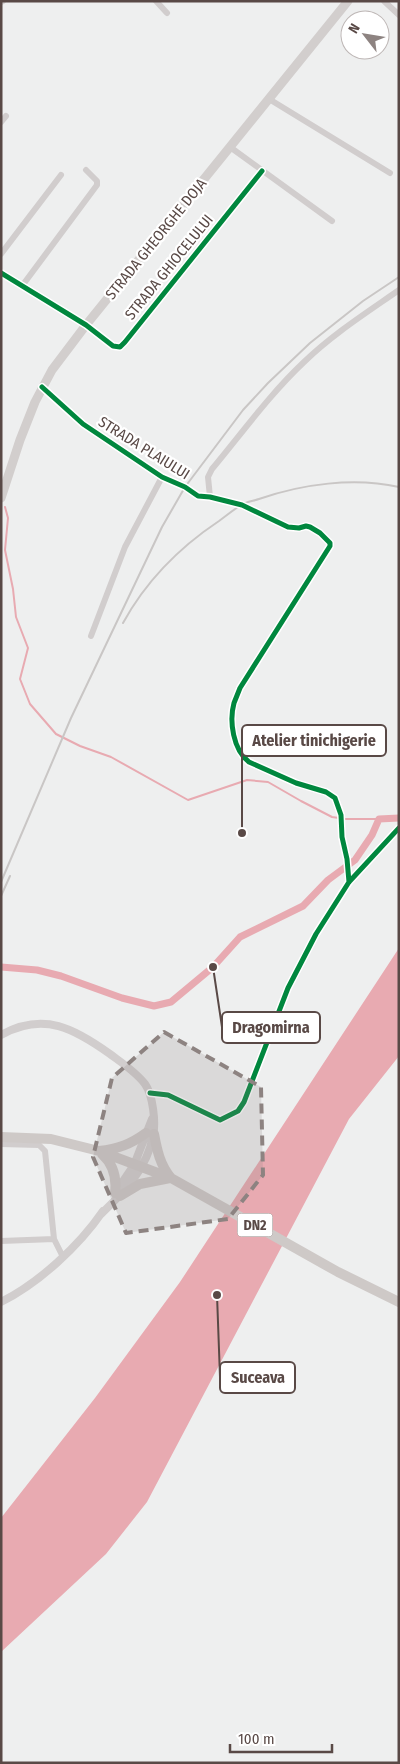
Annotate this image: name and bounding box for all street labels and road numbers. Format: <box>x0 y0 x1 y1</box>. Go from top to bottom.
street label: STRADA GHEORGHE DOJA <box>102 175 210 303</box>
street label: STRADA GHIOCELULUI <box>121 211 217 323</box>
street label: STRADA PLAIULUI <box>95 413 193 483</box>
road number: DN2 <box>238 1214 272 1236</box>

